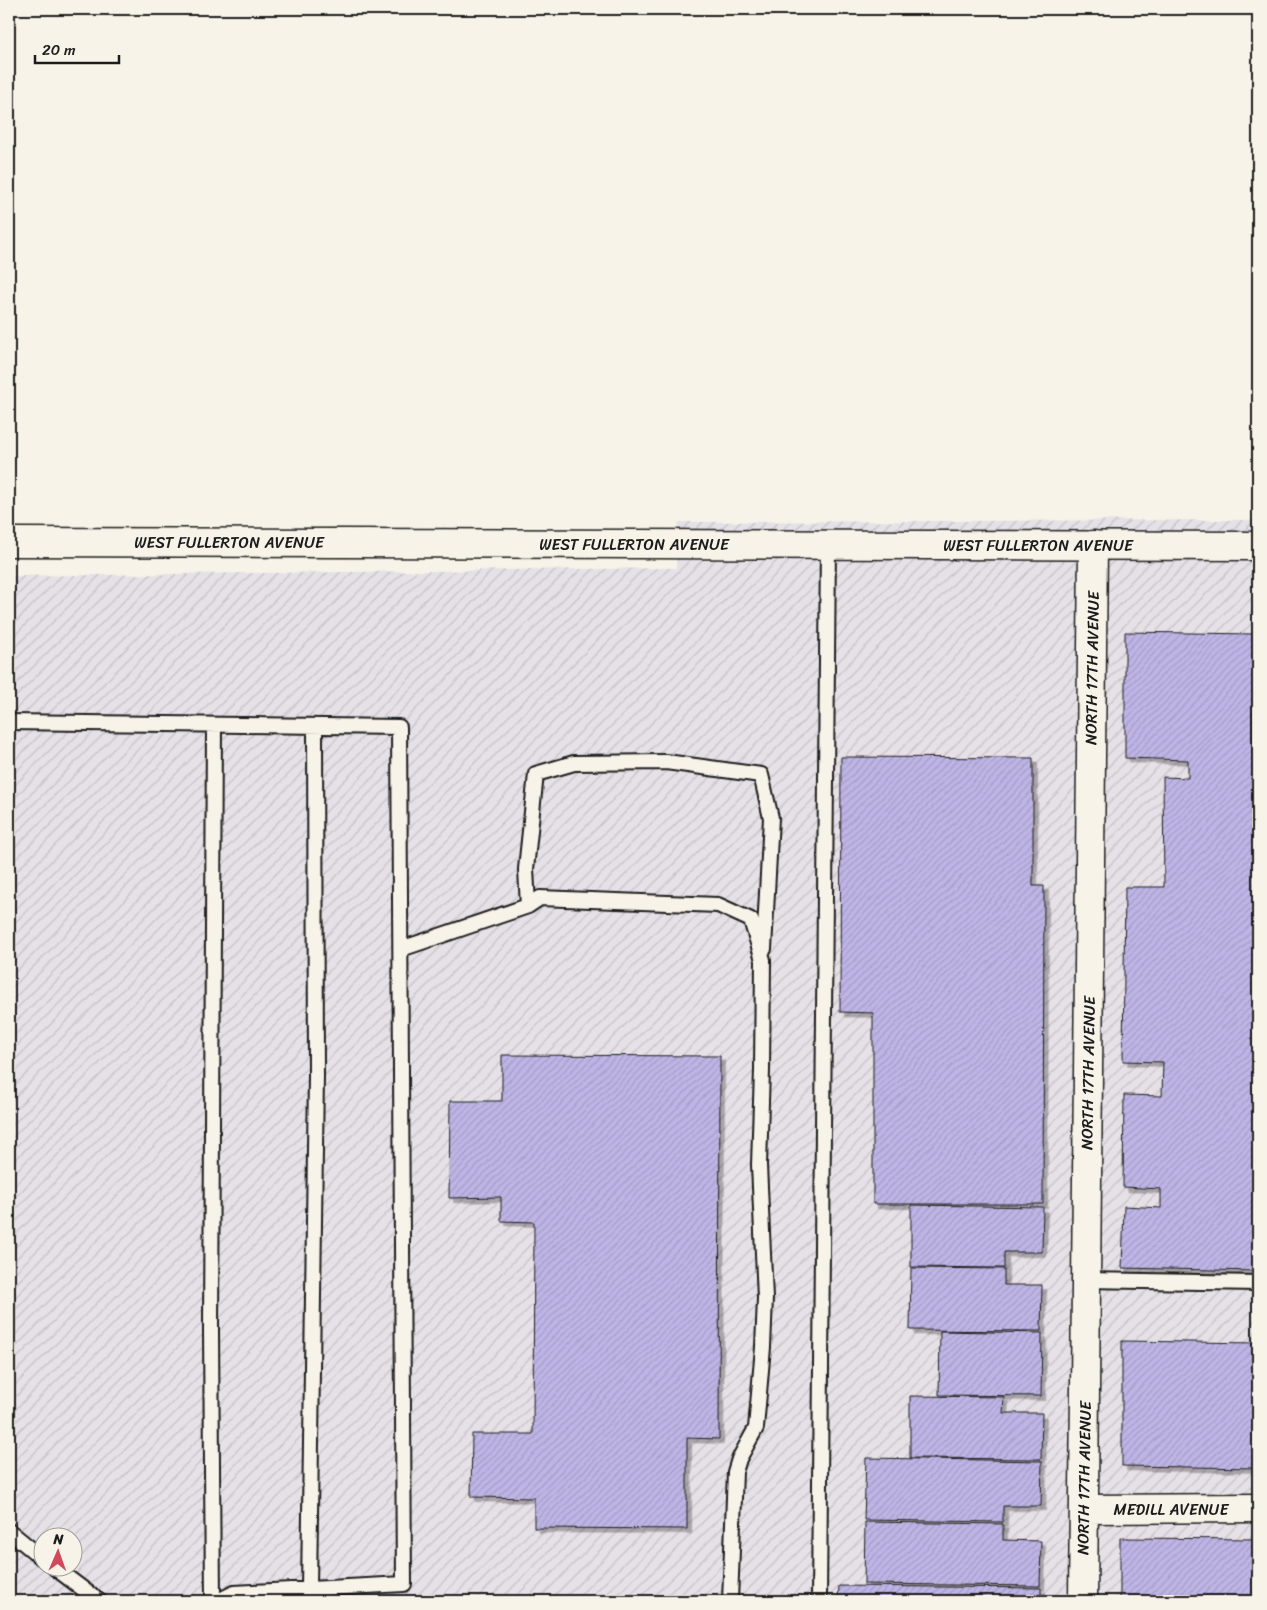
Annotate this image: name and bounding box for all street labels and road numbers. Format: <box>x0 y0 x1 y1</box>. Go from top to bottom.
street label: WEST FULLERTON AVENUE <box>134 528 325 557</box>
street label: WEST FULLERTON AVENUE <box>539 530 730 559</box>
street label: WEST FULLERTON AVENUE <box>943 531 1134 560</box>
street label: NORTH 17TH AVENUE <box>1076 590 1108 745</box>
street label: NORTH 17TH AVENUE <box>1072 995 1104 1150</box>
street label: NORTH 17TH AVENUE <box>1068 1400 1100 1555</box>
street label: MEDILL AVENUE <box>1114 1495 1229 1524</box>

